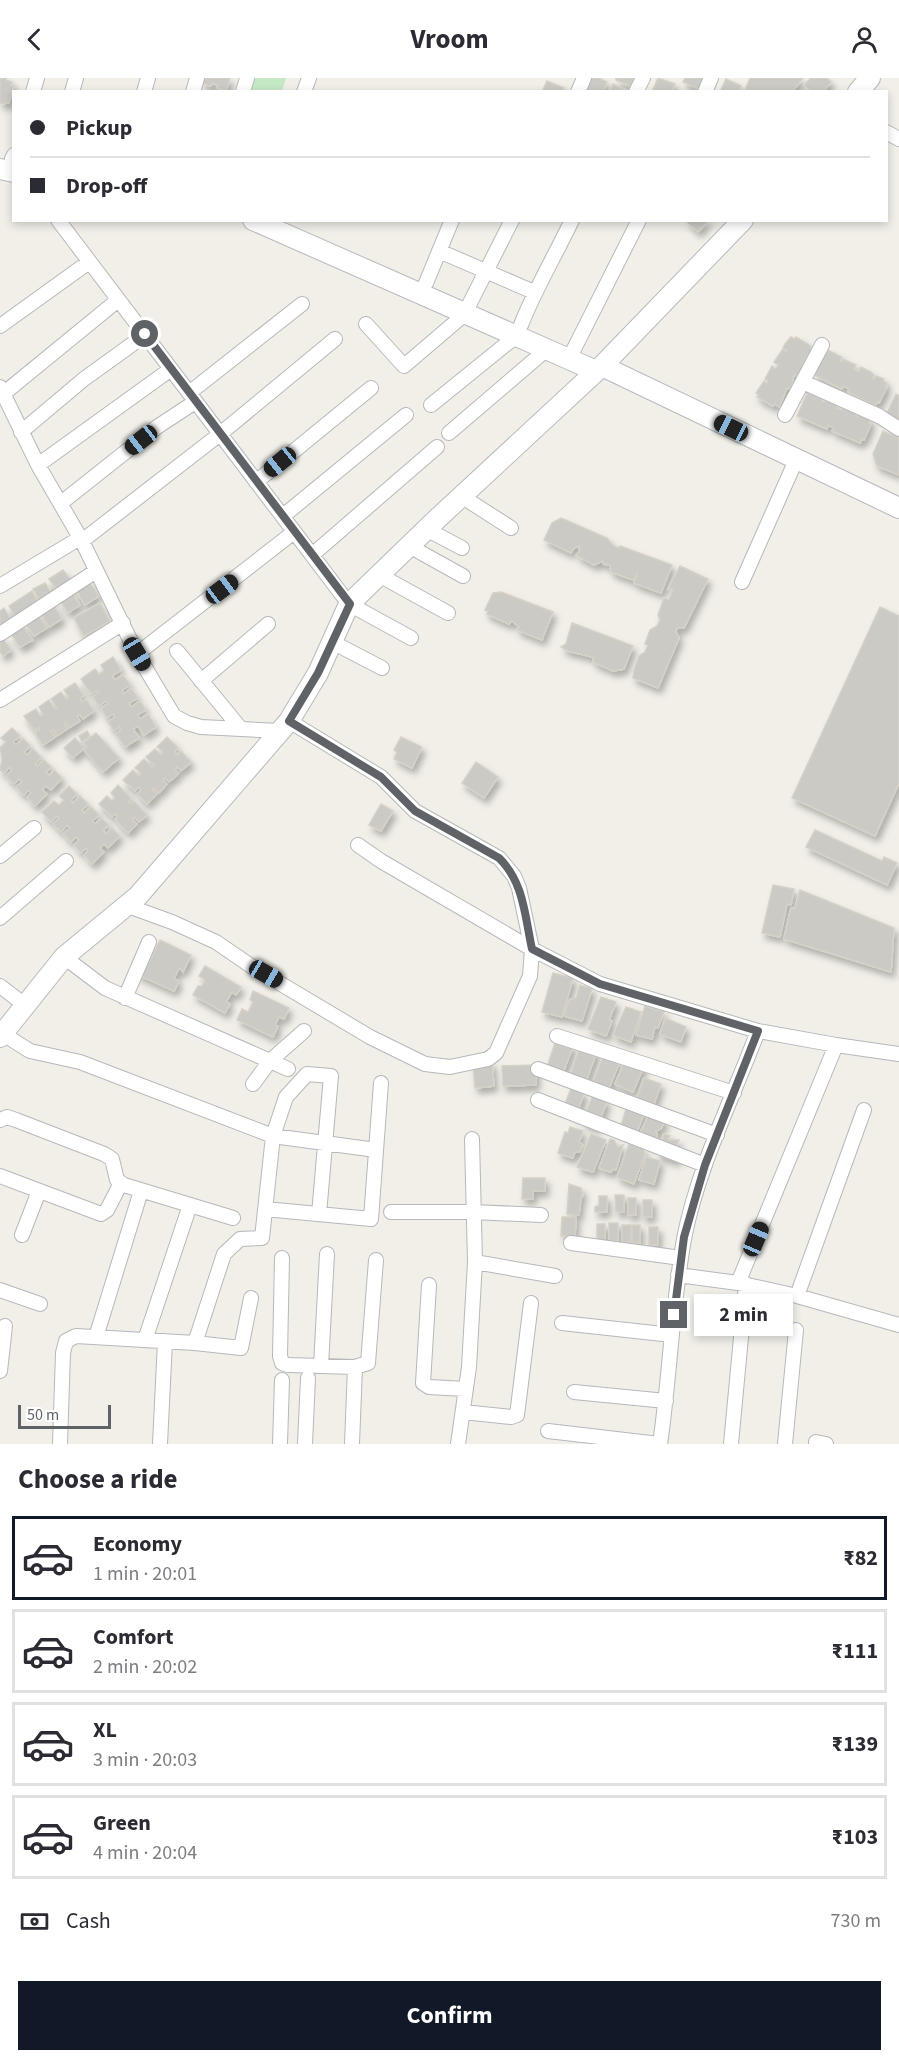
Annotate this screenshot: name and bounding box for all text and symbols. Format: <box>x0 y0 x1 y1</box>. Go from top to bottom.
text: Vroom <box>410 20 489 59</box>
icon: back <box>18 23 51 56</box>
icon: person <box>848 23 881 56</box>
text: Pickup <box>66 112 132 144</box>
text: Drop-off <box>66 170 147 202</box>
route start <box>131 320 158 347</box>
car <box>711 412 751 444</box>
car <box>121 422 161 458</box>
car <box>260 444 300 480</box>
car <box>202 571 242 607</box>
car <box>120 634 154 674</box>
car <box>246 957 286 991</box>
car <box>741 1219 771 1259</box>
callout: 2 min <box>695 1294 794 1336</box>
route end <box>660 1301 687 1328</box>
text: 2 min <box>719 1301 768 1329</box>
scale bar <box>18 1402 111 1430</box>
text: 50 m <box>27 1404 59 1426</box>
text: Choose a ride <box>18 1460 178 1499</box>
text: Economy <box>93 1528 182 1560</box>
icon: car <box>21 1531 75 1585</box>
text: ₹82 <box>843 1542 878 1574</box>
text: 1 min · 20:01 <box>93 1560 197 1588</box>
text: Comfort <box>93 1621 174 1653</box>
icon: car <box>21 1624 75 1678</box>
text: ₹111 <box>832 1635 878 1667</box>
text: 2 min · 20:02 <box>93 1653 197 1681</box>
text: XL <box>93 1714 117 1746</box>
icon: car <box>21 1717 75 1771</box>
text: ₹139 <box>832 1728 878 1760</box>
text: 3 min · 20:03 <box>93 1746 197 1774</box>
text: Green <box>93 1807 151 1839</box>
icon: car <box>21 1810 75 1864</box>
text: ₹103 <box>832 1821 878 1853</box>
text: 4 min · 20:04 <box>93 1839 197 1867</box>
icon: cash <box>18 1905 51 1938</box>
text: Cash <box>66 1905 111 1937</box>
text: 730 m <box>831 1907 881 1935</box>
button: Confirm <box>18 1981 881 2050</box>

